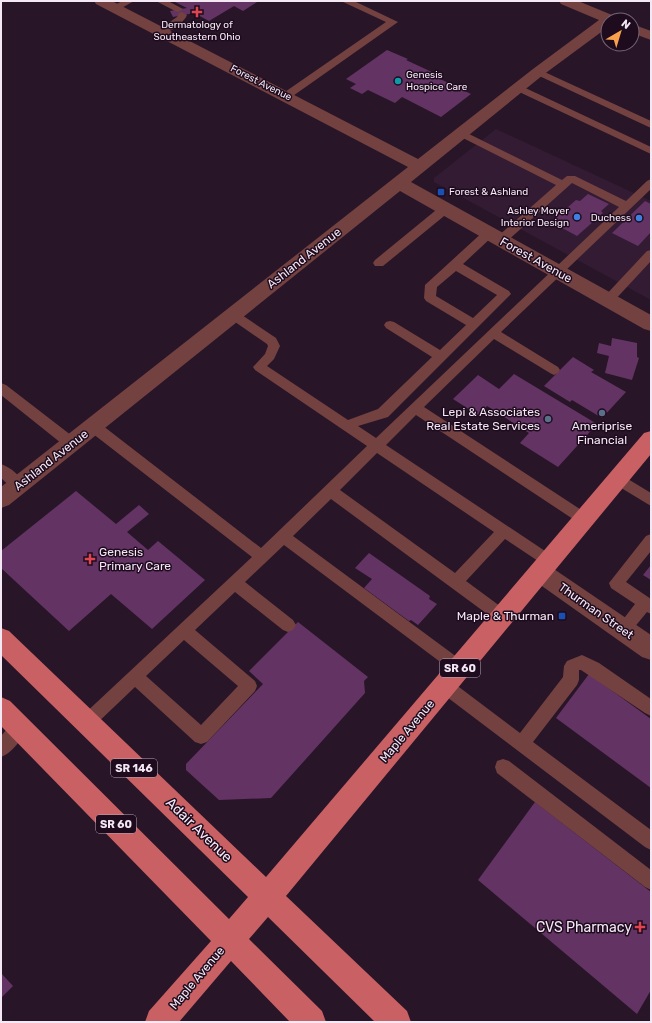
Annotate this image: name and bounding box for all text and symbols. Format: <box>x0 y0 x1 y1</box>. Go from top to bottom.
marker: Dermatology of Southeastern Ohio <box>191 6 203 18</box>
north arrow <box>600 12 640 52</box>
text: N <box>619 17 633 32</box>
place label: Dermatology of Southeastern Ohio <box>153 19 241 43</box>
street label: Forest Avenue <box>228 62 294 104</box>
place label: Genesis Hospice Care <box>406 69 468 93</box>
marker: Genesis Hospice Care <box>393 76 403 86</box>
place label: Forest & Ashland <box>449 186 528 198</box>
marker: Forest & Ashland <box>436 187 446 197</box>
place label: Ashley Moyer Interior Design <box>501 205 569 229</box>
marker: Ashley Moyer Interior Design <box>572 212 582 222</box>
place label: Duchess <box>591 212 631 224</box>
marker: Duchess <box>634 213 644 223</box>
street label: Ashland Avenue <box>264 225 344 291</box>
street label: Forest Avenue <box>497 234 575 286</box>
place label: Lepi & Associates Real Estate Services <box>426 405 540 433</box>
marker: Ameriprise Financial <box>597 408 607 418</box>
marker: Lepi & Associates Real Estate Services <box>543 414 553 424</box>
place label: Ameriprise Financial <box>572 419 632 447</box>
street label: Ashland Avenue <box>11 427 91 493</box>
place label: Genesis Primary Care <box>99 545 171 573</box>
marker: Genesis Primary Care <box>84 553 96 565</box>
street label: Thurman Street <box>556 580 636 642</box>
place label: Maple & Thurman <box>457 609 554 623</box>
marker: Maple & Thurman <box>557 611 567 621</box>
road number: SR 60 <box>440 659 480 677</box>
street label: Maple Avenue <box>377 697 437 765</box>
road number: SR 146 <box>111 759 157 777</box>
street label: Adair Avenue <box>162 794 236 866</box>
road number: SR 60 <box>96 815 136 833</box>
place label: CVS Pharmacy <box>536 919 632 936</box>
marker: CVS Pharmacy <box>635 922 645 932</box>
street label: Maple Avenue <box>167 944 227 1012</box>

